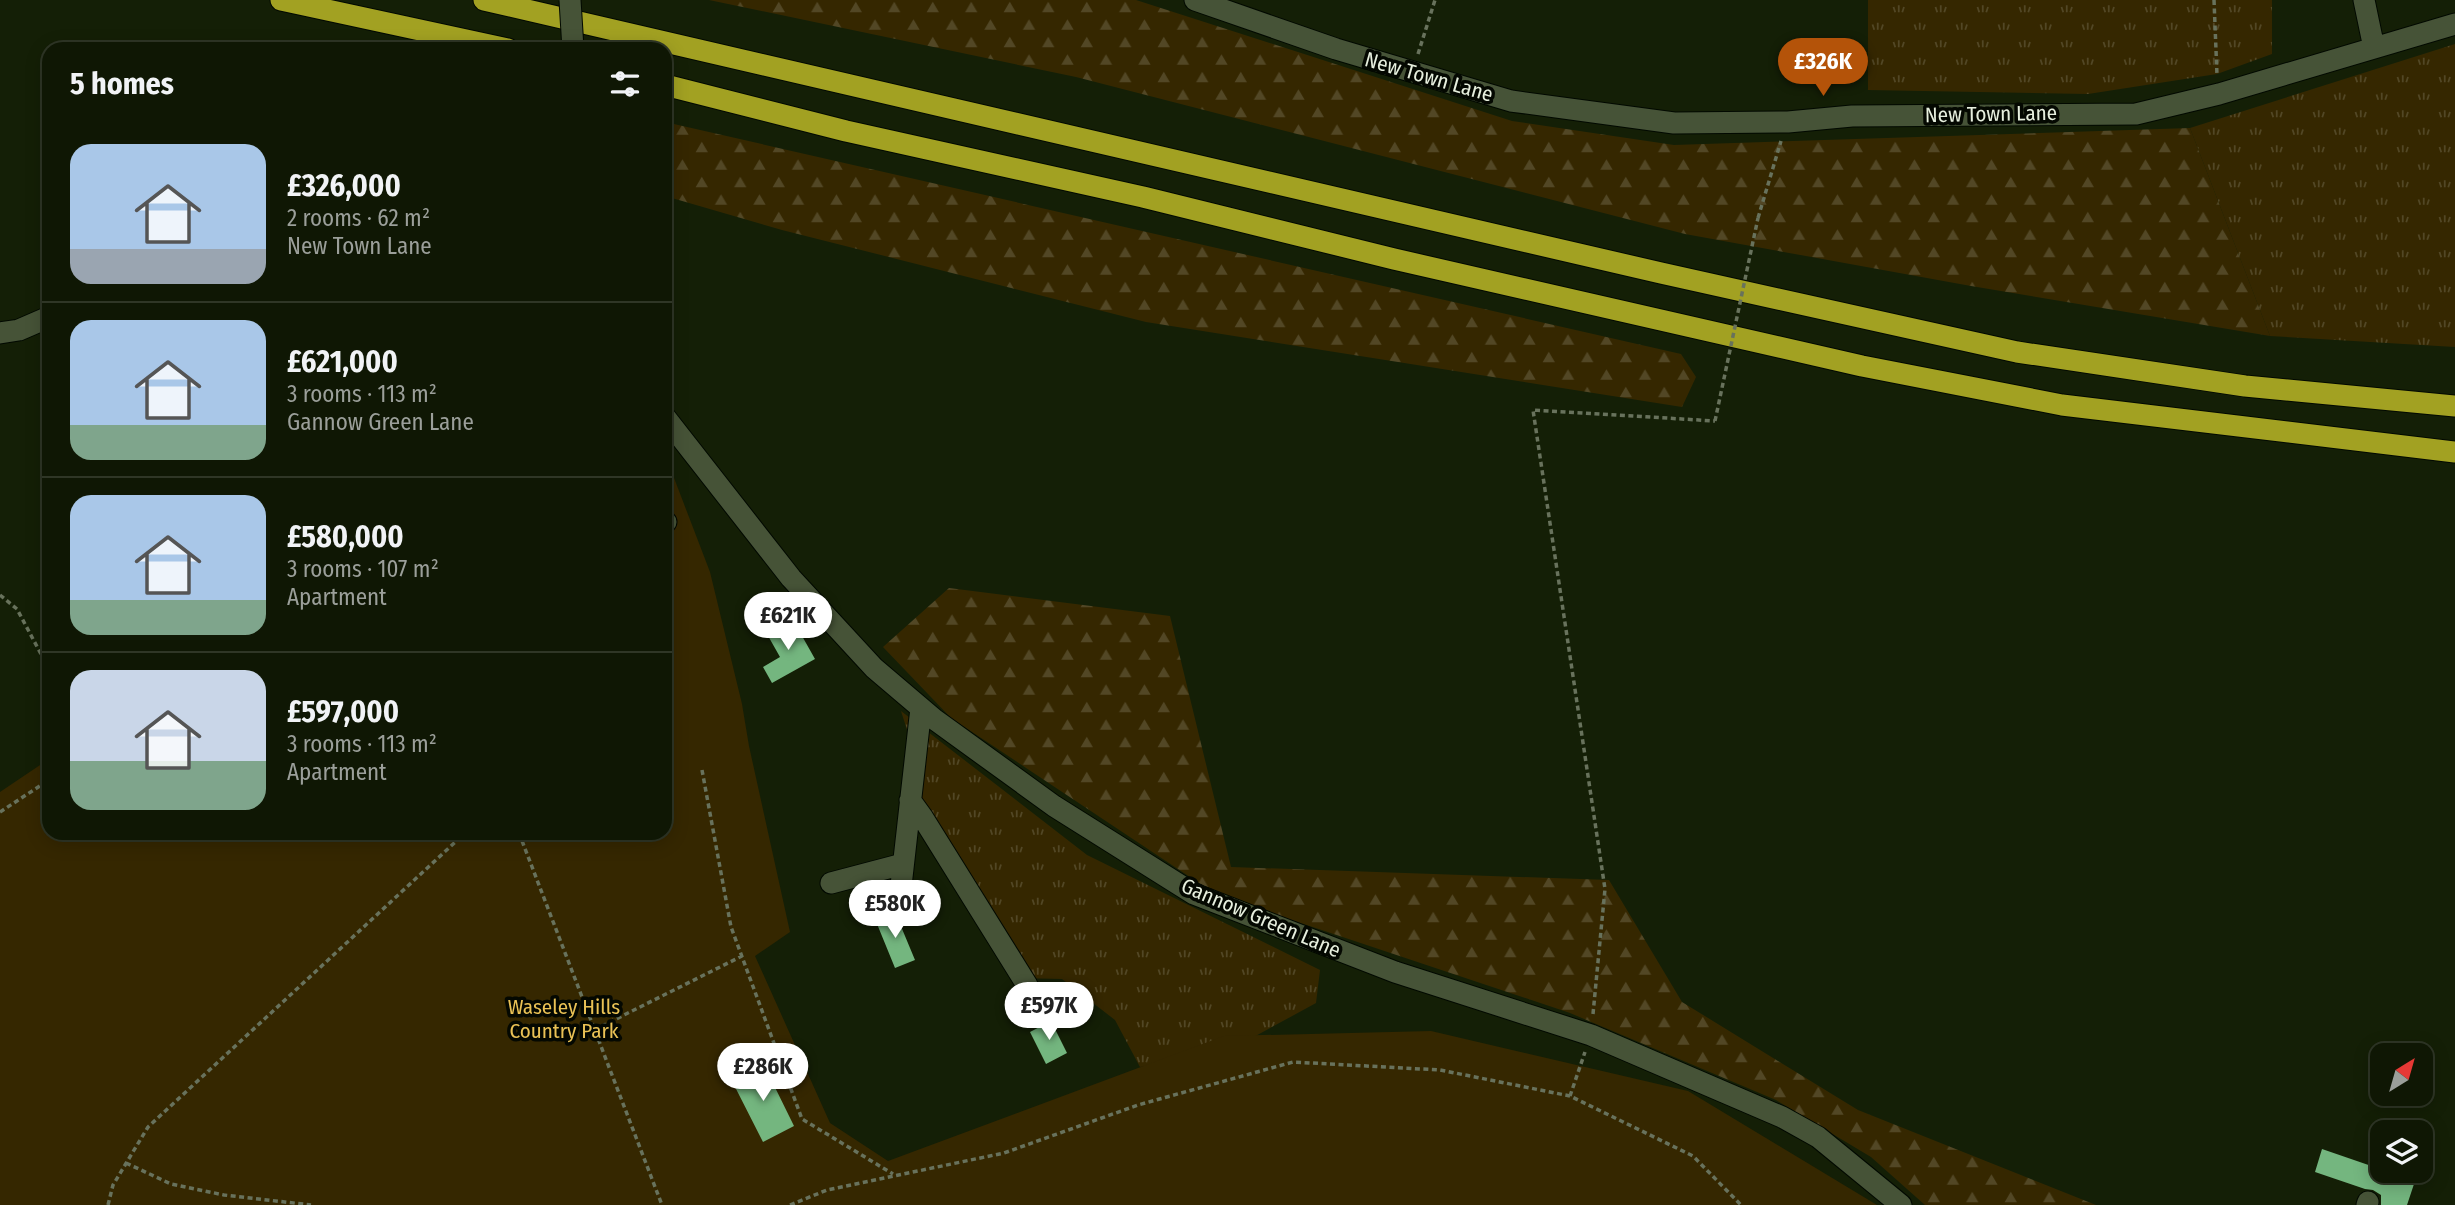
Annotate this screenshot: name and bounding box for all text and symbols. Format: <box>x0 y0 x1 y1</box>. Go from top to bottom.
pin: £326K <box>1774 38 1872 98</box>
street label: New Town Lane <box>1362 46 1496 108</box>
text: £326K <box>1794 47 1852 75</box>
icon: filters <box>606 65 644 103</box>
text: 5 homes <box>70 66 174 102</box>
street label: New Town Lane <box>1925 100 2057 128</box>
text: £326,000 <box>287 168 401 204</box>
icon: home <box>126 172 210 256</box>
text: 2 rooms · 62 m² <box>287 204 430 232</box>
text: New Town Lane <box>287 232 432 260</box>
text: £621,000 <box>287 344 398 380</box>
icon: home <box>126 348 210 432</box>
text: 3 rooms · 113 m² <box>287 380 437 408</box>
text: Gannow Green Lane <box>287 408 474 436</box>
text: £580,000 <box>287 519 404 555</box>
icon: home <box>126 523 210 607</box>
text: 3 rooms · 107 m² <box>287 555 439 583</box>
text: Apartment <box>287 583 387 611</box>
pin: £621K <box>739 592 837 652</box>
text: £621K <box>760 601 816 629</box>
text: £597,000 <box>287 694 399 730</box>
icon: home <box>126 698 210 782</box>
text: 3 rooms · 113 m² <box>287 730 437 758</box>
text: Apartment <box>287 758 387 786</box>
street label: Gannow Green Lane <box>1177 873 1345 963</box>
pin: £580K <box>846 880 944 940</box>
text: £580K <box>865 889 925 917</box>
pin: £597K <box>1000 982 1098 1042</box>
text: £597K <box>1021 991 1077 1019</box>
park label: Waseley Hills Country Park <box>508 994 620 1044</box>
north arrow <box>2370 1043 2432 1106</box>
map controls <box>2370 1043 2433 1183</box>
pin: £286K <box>714 1044 812 1103</box>
text: £286K <box>733 1052 793 1080</box>
button: layers <box>2370 1120 2433 1183</box>

